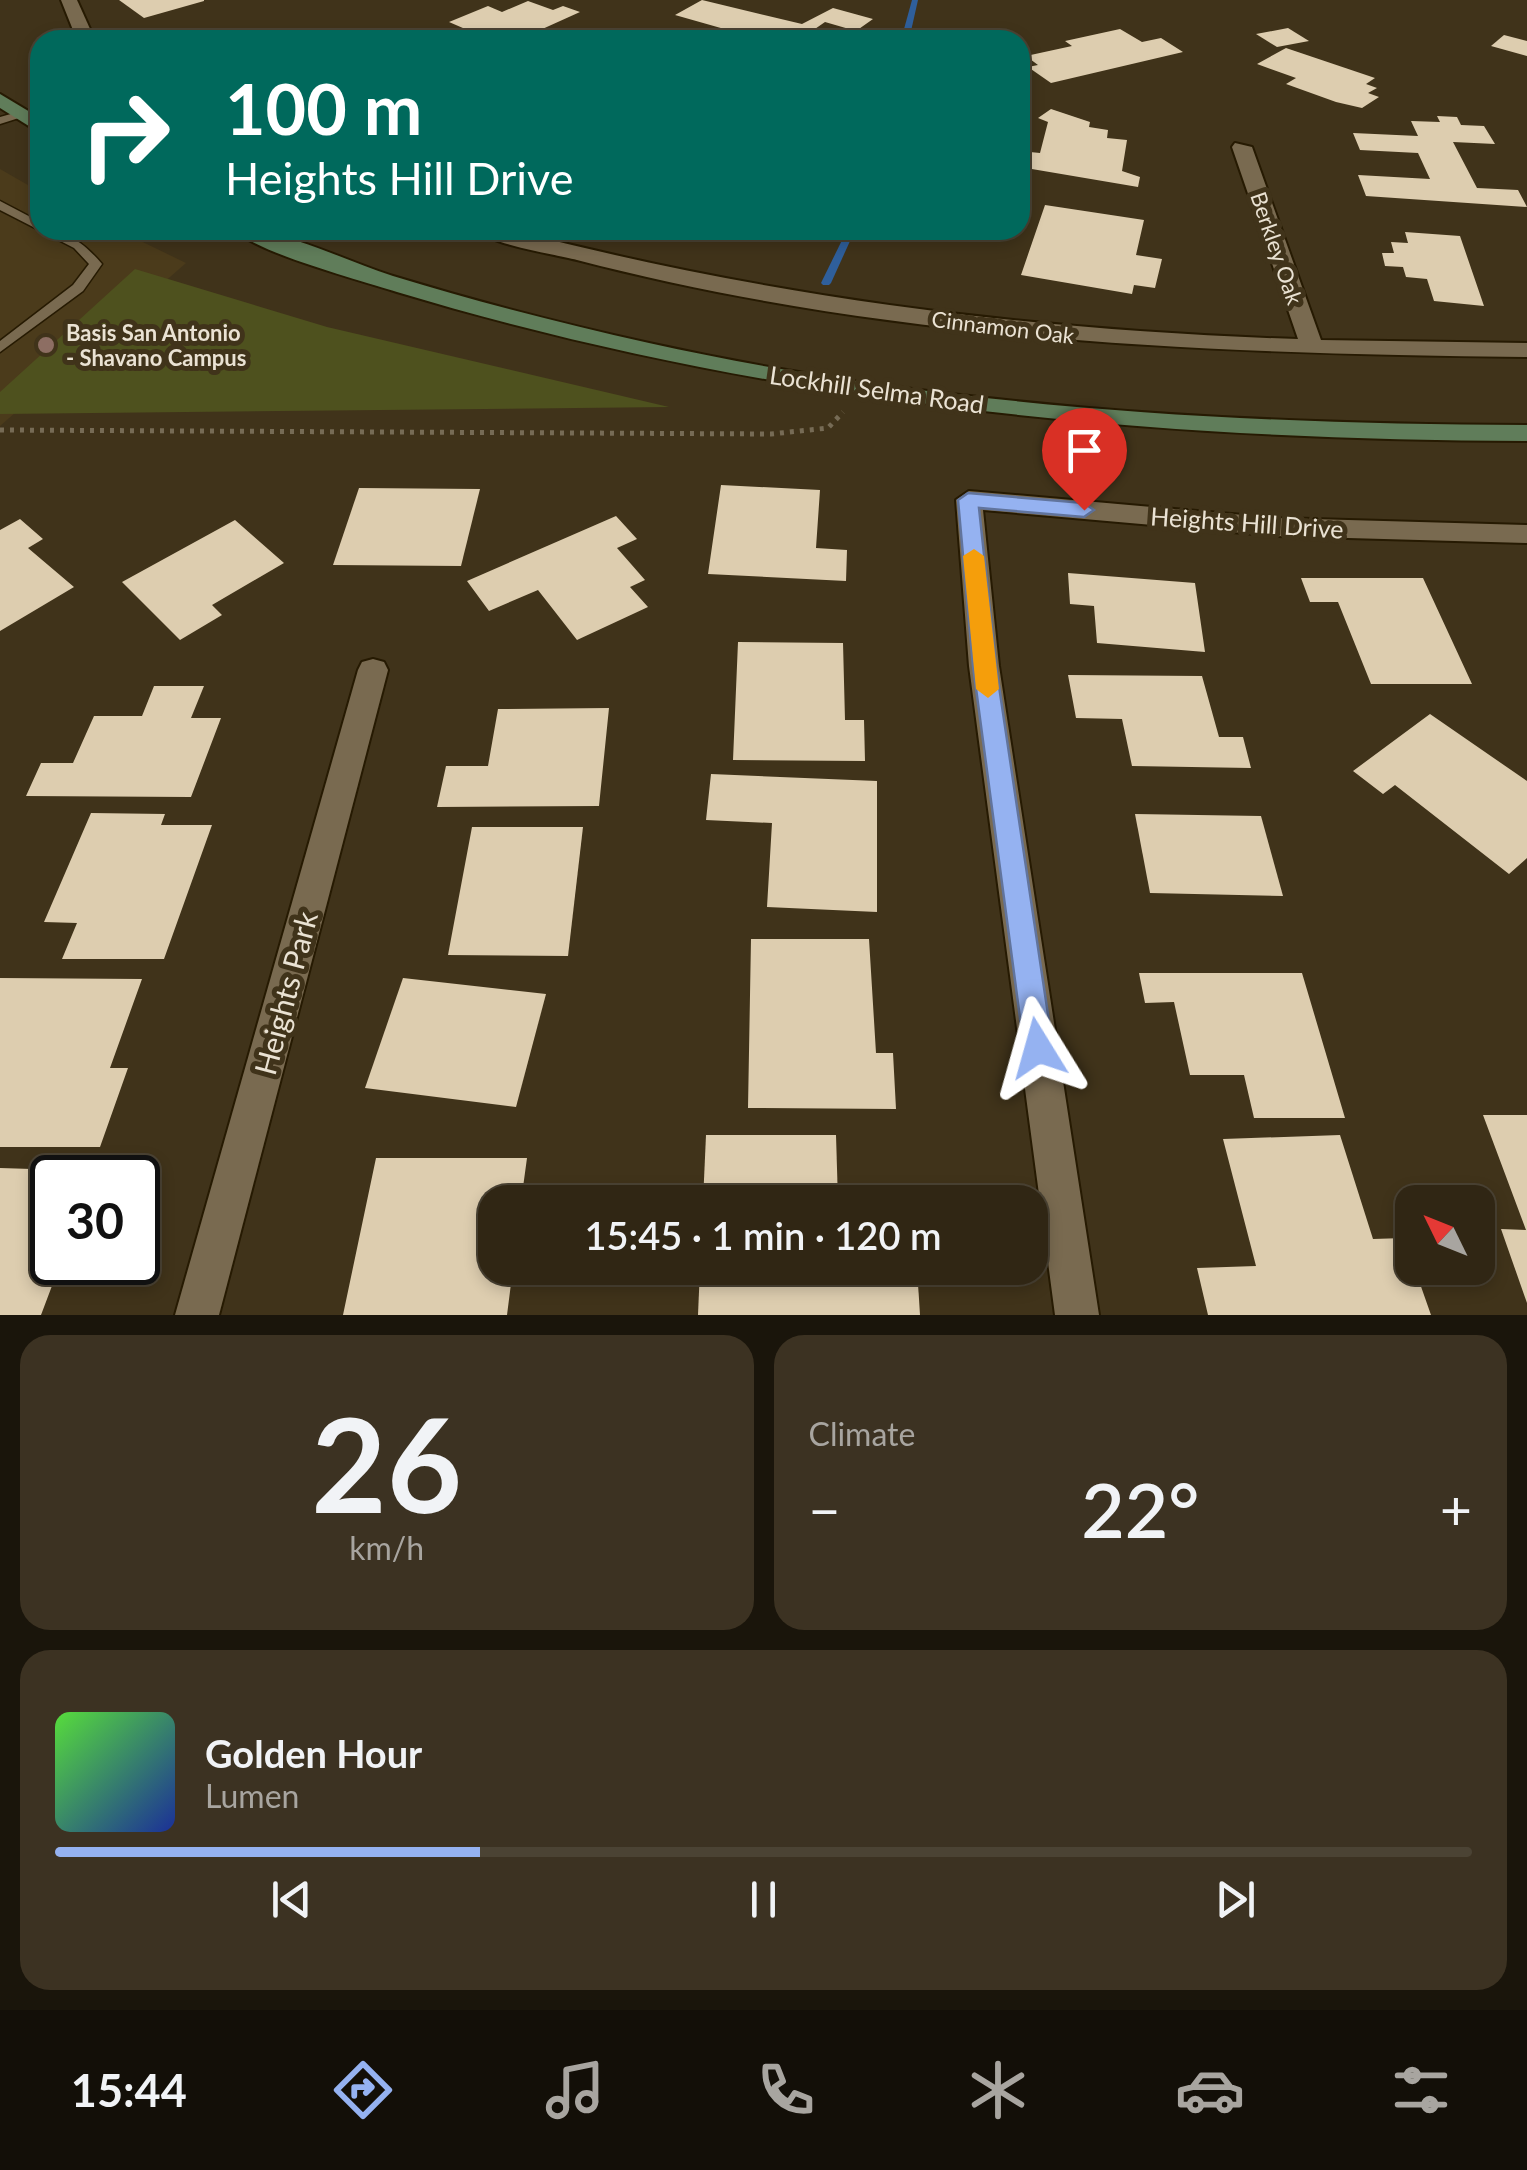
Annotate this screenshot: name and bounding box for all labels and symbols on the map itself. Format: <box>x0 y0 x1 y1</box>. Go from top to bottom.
street label: Berkley Oak <box>1245 188 1309 309</box>
street label: Cinnamon Oak <box>930 305 1077 349</box>
place label: Basis San Antonio - Shavano Campus <box>66 319 246 371</box>
marker: Basis San Antonio - Shavano Campus <box>35 334 57 356</box>
street label: Lockhill Selma Road <box>768 359 986 419</box>
pin <box>1042 408 1127 511</box>
street label: Heights Hill Drive <box>1149 500 1345 544</box>
street label: Heights Park <box>246 907 324 1079</box>
position arrow <box>986 996 1090 1100</box>
speed limit sign: 30 <box>30 1155 160 1285</box>
north arrow <box>1395 1185 1495 1285</box>

